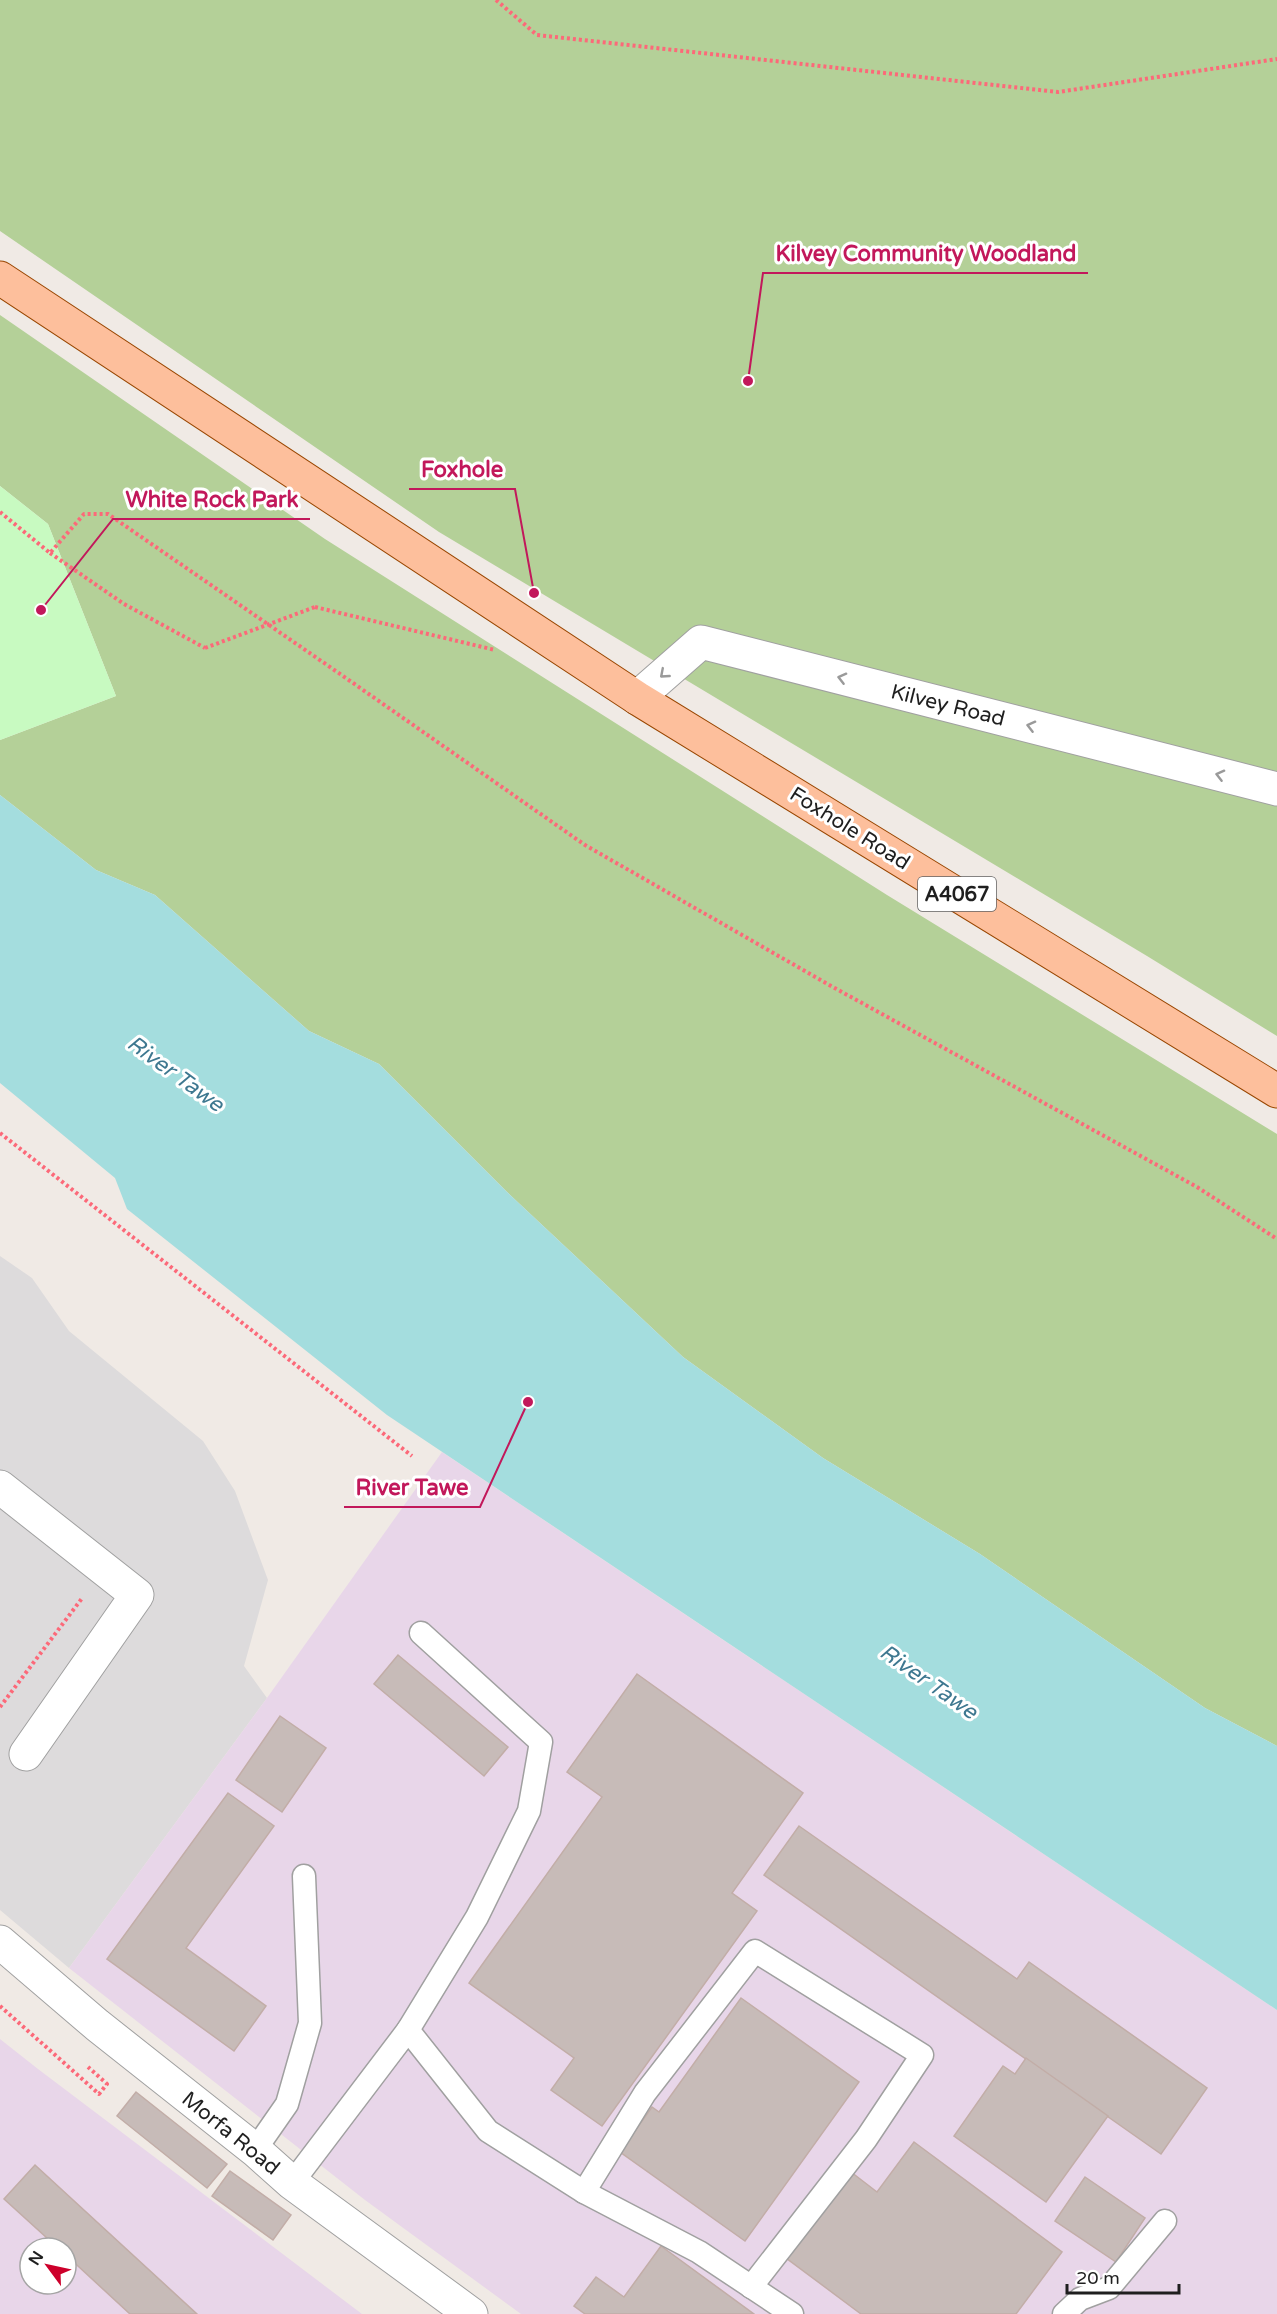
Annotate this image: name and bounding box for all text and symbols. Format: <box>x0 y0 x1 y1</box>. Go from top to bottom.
callout: Kilvey Community Woodland <box>763 233 1088 273</box>
text: Kilvey Community Woodland <box>776 241 1076 267</box>
callout: Foxhole <box>409 449 515 489</box>
text: Foxhole <box>421 457 503 483</box>
callout: White Rock Park <box>113 479 310 519</box>
text: White Rock Park <box>125 487 299 513</box>
one-way arrow <box>660 667 671 678</box>
one-way arrow <box>838 673 848 686</box>
street label: Kilvey Road <box>888 679 1008 732</box>
one-way arrow <box>1027 721 1037 734</box>
one-way arrow <box>1215 769 1225 782</box>
street label: Foxhole Road <box>785 782 914 875</box>
road number: A4067 <box>918 877 996 911</box>
water label: River Tawe <box>122 1030 230 1118</box>
callout: River Tawe <box>344 1467 480 1507</box>
text: River Tawe <box>356 1475 468 1501</box>
water label: River Tawe <box>875 1639 983 1726</box>
street label: Morfa Road <box>177 2086 285 2180</box>
north arrow <box>18 2236 78 2296</box>
text: N <box>24 2248 48 2269</box>
scale bar <box>1067 2257 1180 2295</box>
text: 20 m <box>1076 2267 1120 2289</box>

